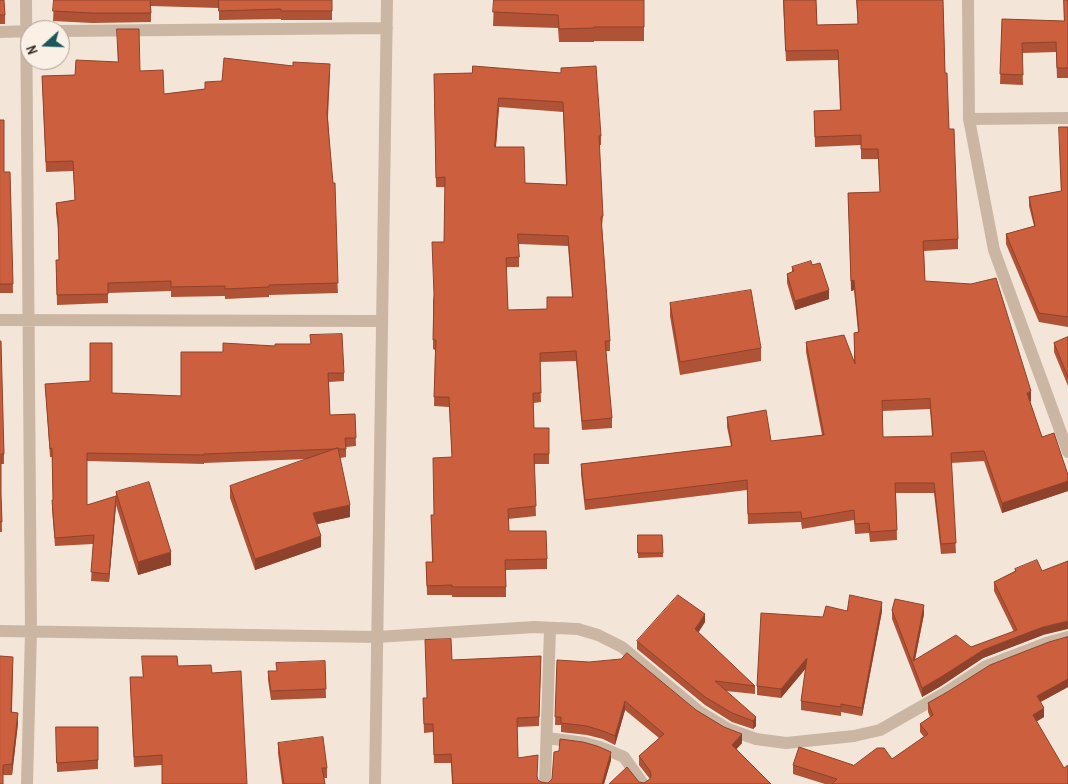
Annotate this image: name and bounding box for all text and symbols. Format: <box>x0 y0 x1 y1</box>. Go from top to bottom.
north arrow <box>20 20 70 70</box>
text: N <box>22 43 42 57</box>

